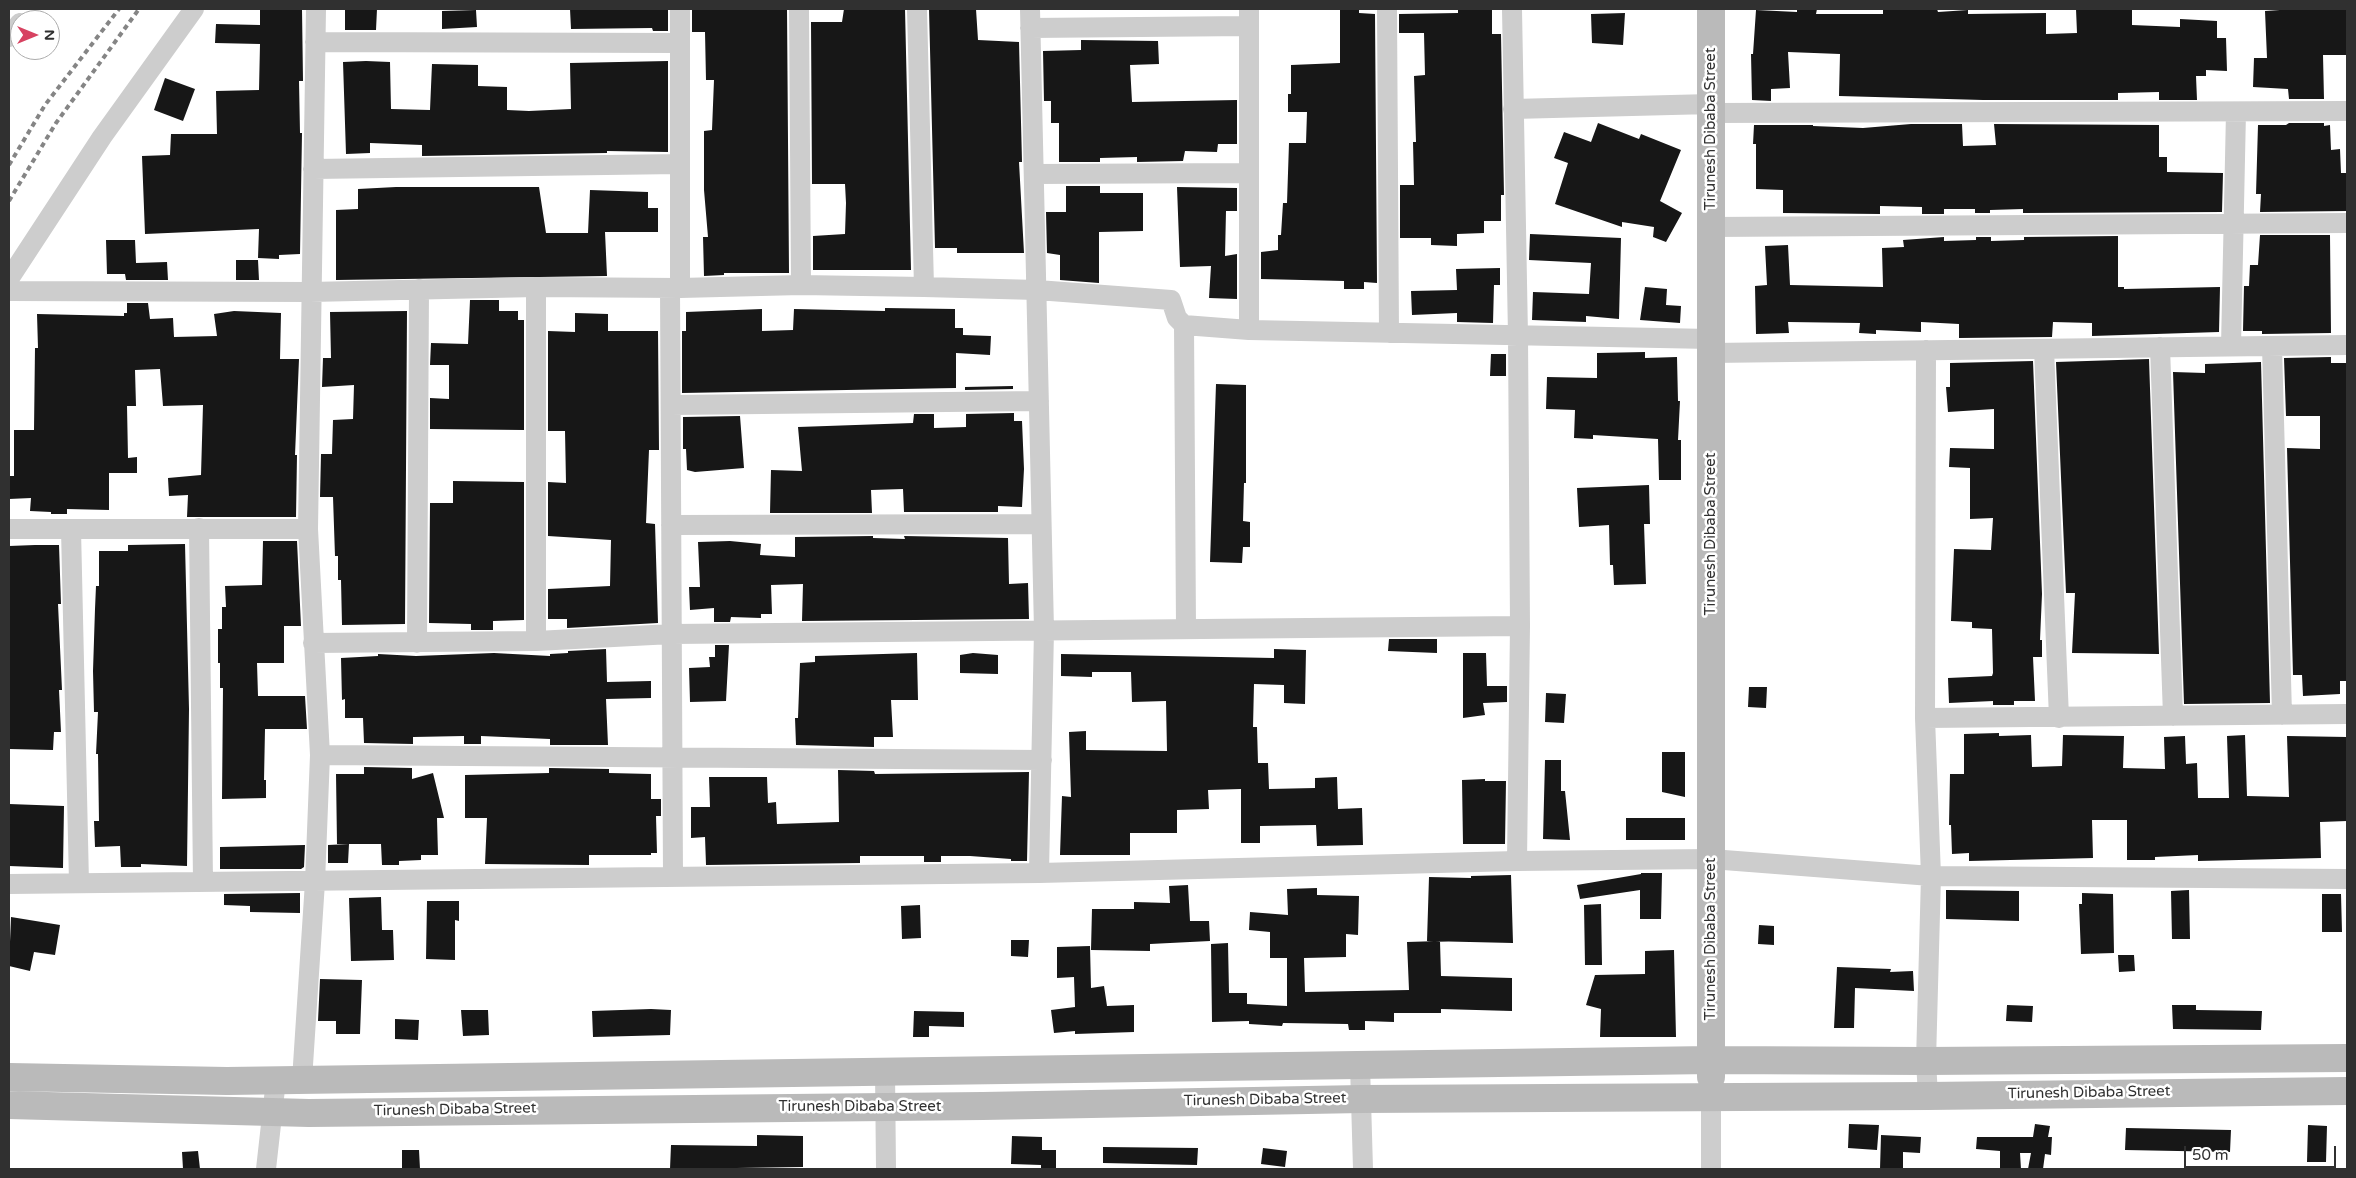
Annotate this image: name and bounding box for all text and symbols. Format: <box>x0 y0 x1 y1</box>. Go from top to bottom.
north arrow <box>10 10 60 60</box>
text: N <box>41 29 58 41</box>
street label: Tirunesh Dibaba Street <box>1702 48 1720 210</box>
street label: Tirunesh Dibaba Street <box>1702 453 1720 615</box>
street label: Tirunesh Dibaba Street <box>1702 858 1720 1020</box>
street label: Tirunesh Dibaba Street <box>2007 1083 2171 1103</box>
street label: Tirunesh Dibaba Street <box>1183 1090 1347 1110</box>
street label: Tirunesh Dibaba Street <box>779 1098 941 1116</box>
street label: Tirunesh Dibaba Street <box>373 1100 537 1120</box>
scale bar <box>2186 1136 2338 1168</box>
text: 50 m <box>2192 1146 2229 1164</box>

